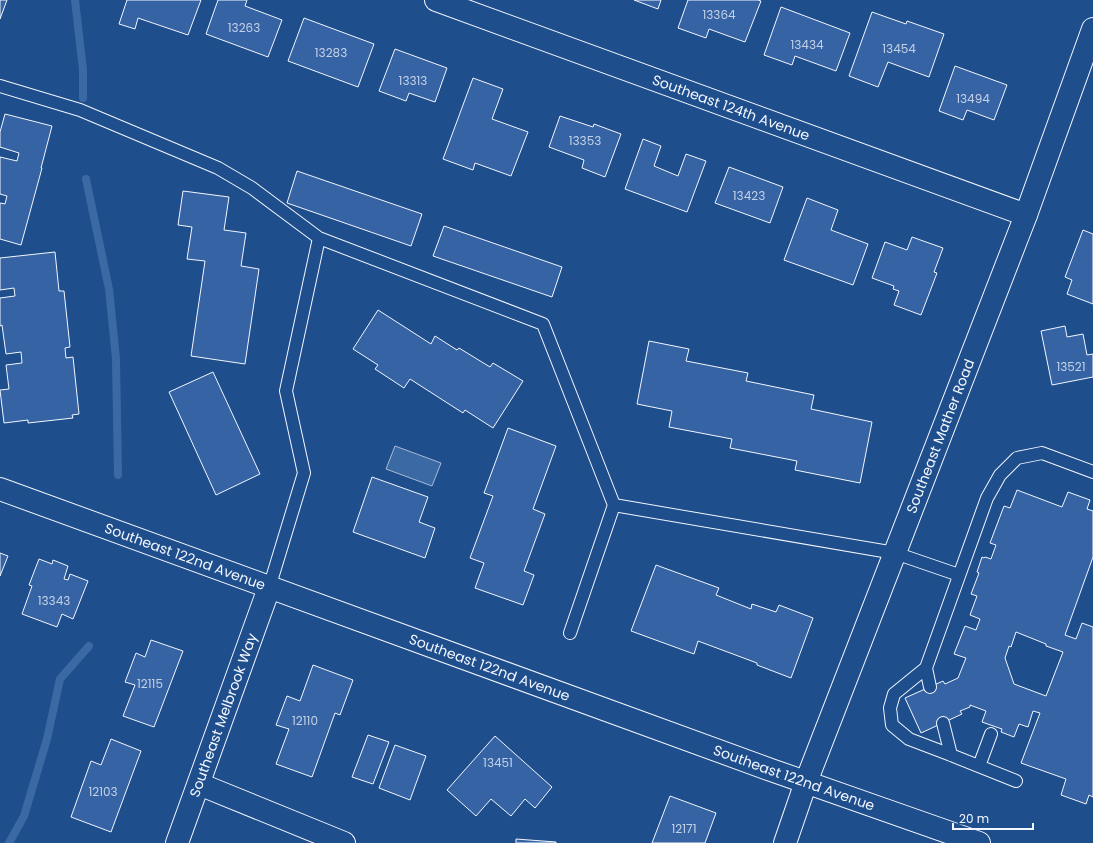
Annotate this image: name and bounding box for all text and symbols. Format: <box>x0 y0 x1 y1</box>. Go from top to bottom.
house number: 13364 <box>702 6 736 23</box>
house number: 13263 <box>228 19 260 36</box>
house number: 13434 <box>790 36 824 53</box>
house number: 13454 <box>882 40 916 57</box>
house number: 13283 <box>315 44 347 61</box>
street label: Southeast 124th Avenue <box>649 70 813 145</box>
house number: 13313 <box>399 72 427 89</box>
house number: 13494 <box>956 90 990 107</box>
house number: 13353 <box>569 132 601 149</box>
house number: 13423 <box>733 187 765 204</box>
street label: Southeast Mather Road <box>901 356 979 516</box>
house number: 13521 <box>1056 358 1086 375</box>
street label: Southeast 122nd Avenue <box>102 518 269 595</box>
house number: 13343 <box>38 592 70 609</box>
street label: Southeast 122nd Avenue <box>406 629 573 706</box>
street label: Southeast Melbrook Way <box>184 630 262 800</box>
house number: 12115 <box>137 675 163 692</box>
house number: 12110 <box>292 712 318 729</box>
street label: Southeast 122nd Avenue <box>711 740 878 816</box>
house number: 13451 <box>483 754 513 771</box>
house number: 12103 <box>88 783 118 800</box>
scale bar <box>953 805 1033 831</box>
text: 20 m <box>959 810 989 827</box>
house number: 12171 <box>672 820 696 837</box>

